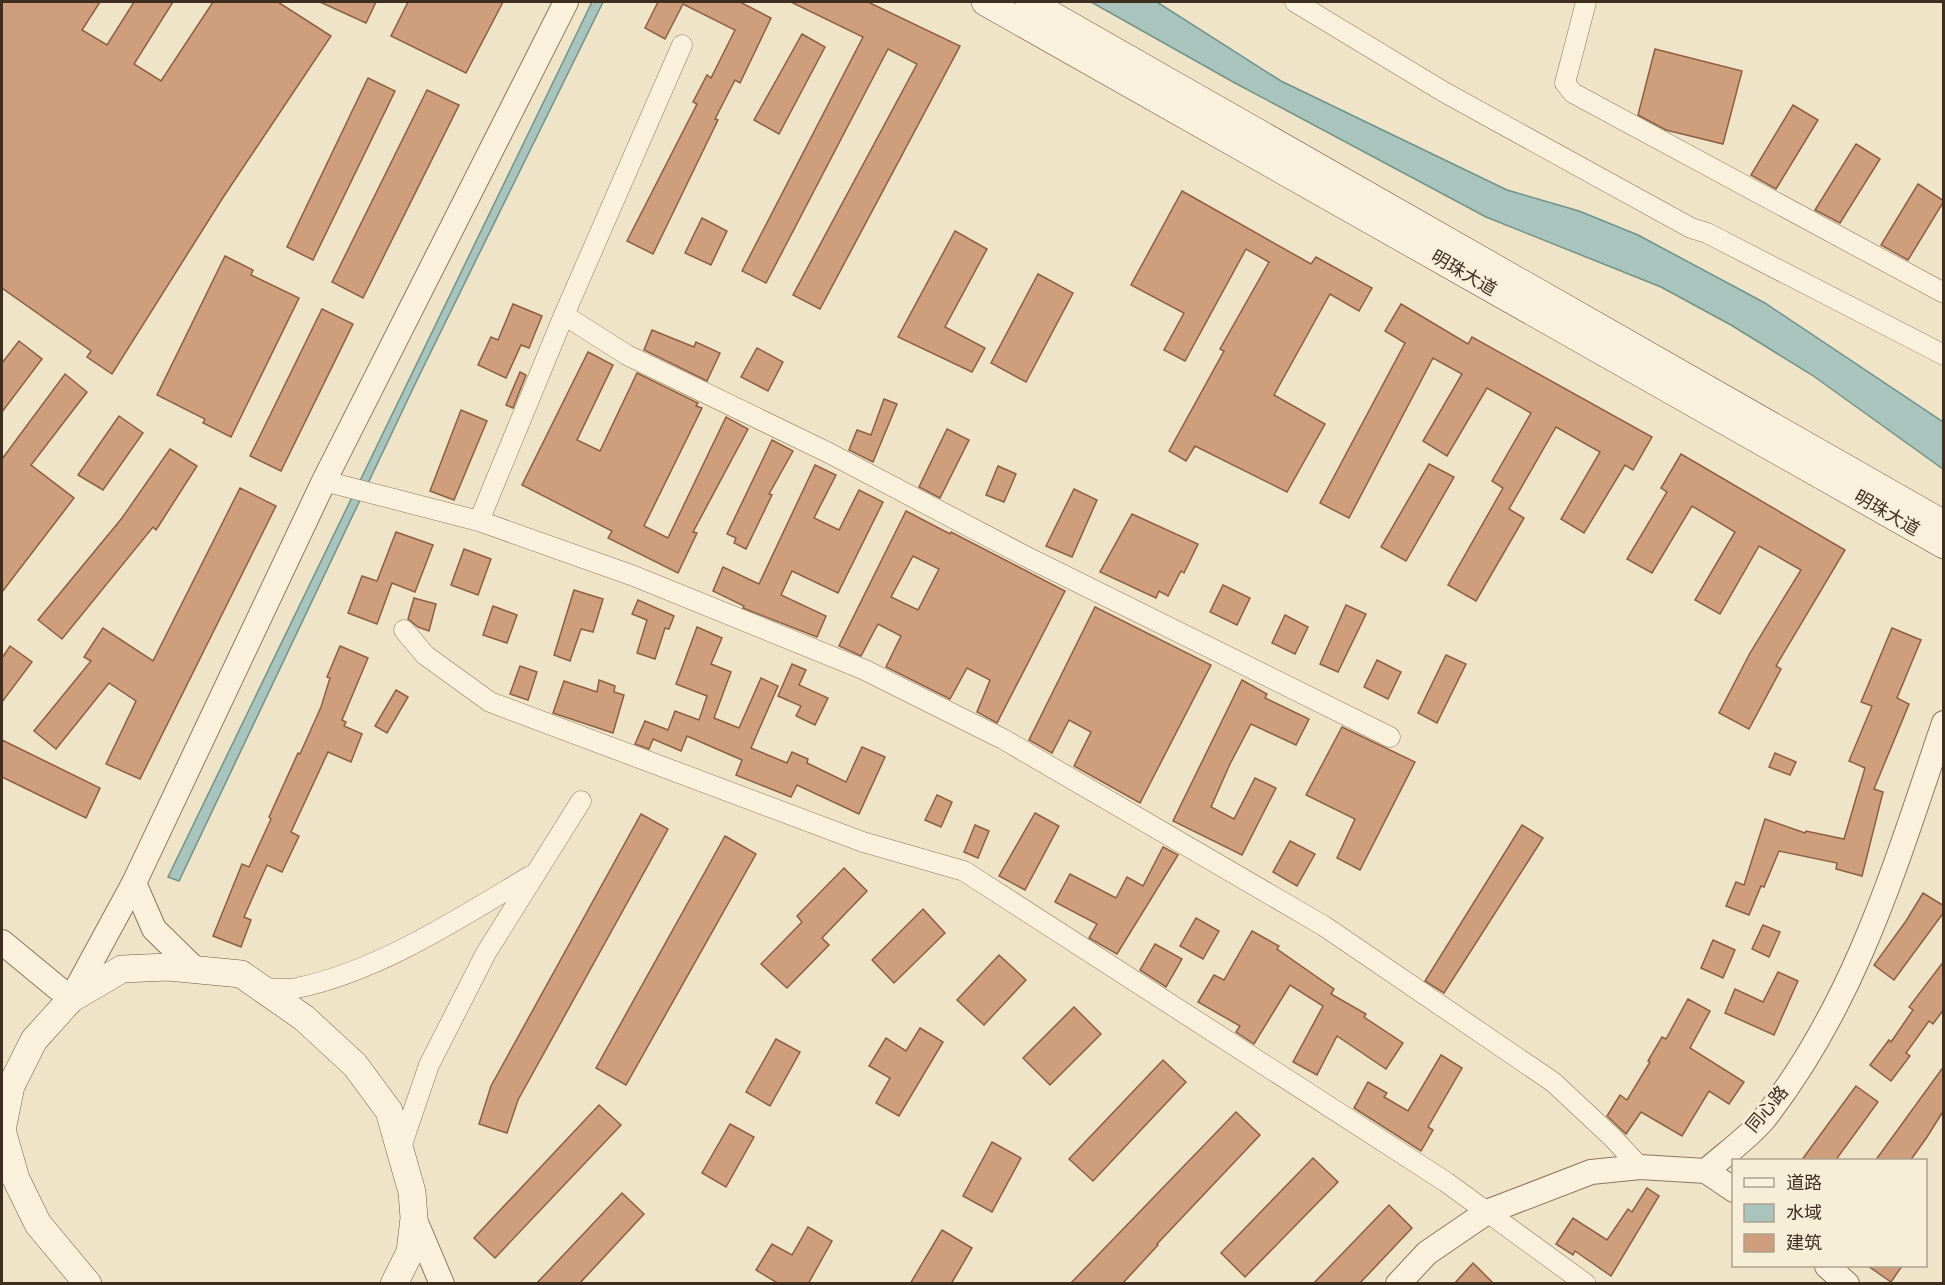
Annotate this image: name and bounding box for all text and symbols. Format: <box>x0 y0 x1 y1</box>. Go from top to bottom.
street label: 明珠大道 <box>1427 244 1502 301</box>
street label: 明珠大道 <box>1850 484 1925 541</box>
street label: 同心路 <box>1740 1080 1793 1137</box>
legend <box>1732 1159 1927 1267</box>
text: 道路 <box>1786 1170 1822 1194</box>
text: 水域 <box>1786 1200 1822 1224</box>
text: 建筑 <box>1786 1230 1822 1254</box>

